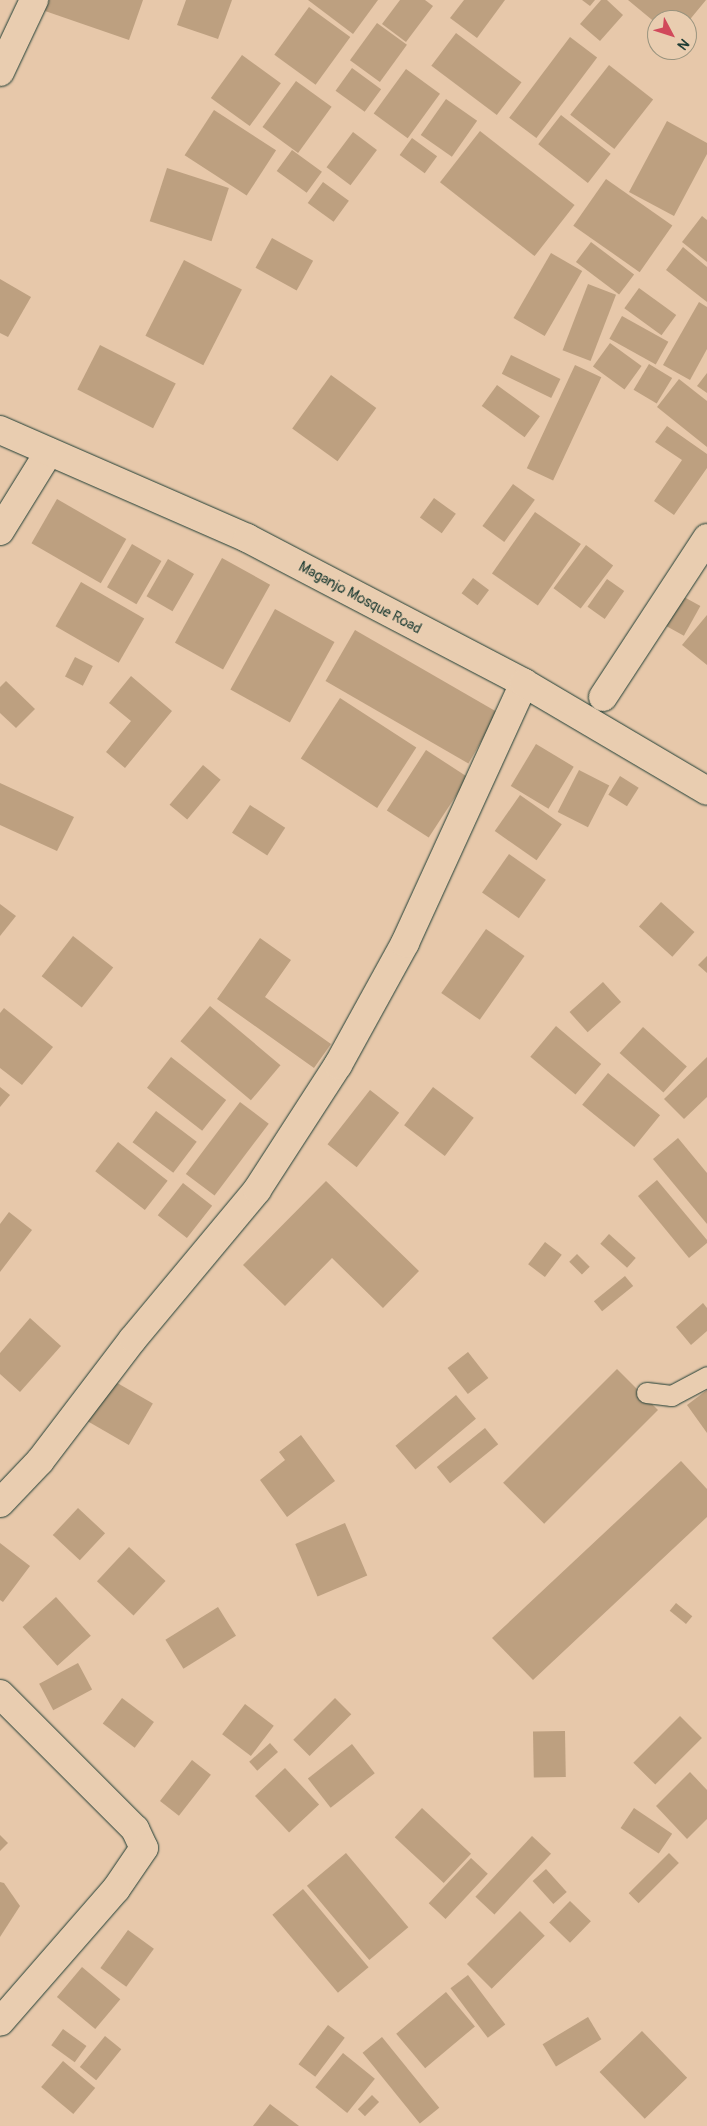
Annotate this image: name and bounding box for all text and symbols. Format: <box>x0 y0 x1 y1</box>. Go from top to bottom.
north arrow <box>647 10 697 60</box>
text: N <box>674 35 693 53</box>
street label: Maganjo Mosque Road <box>295 558 425 638</box>

